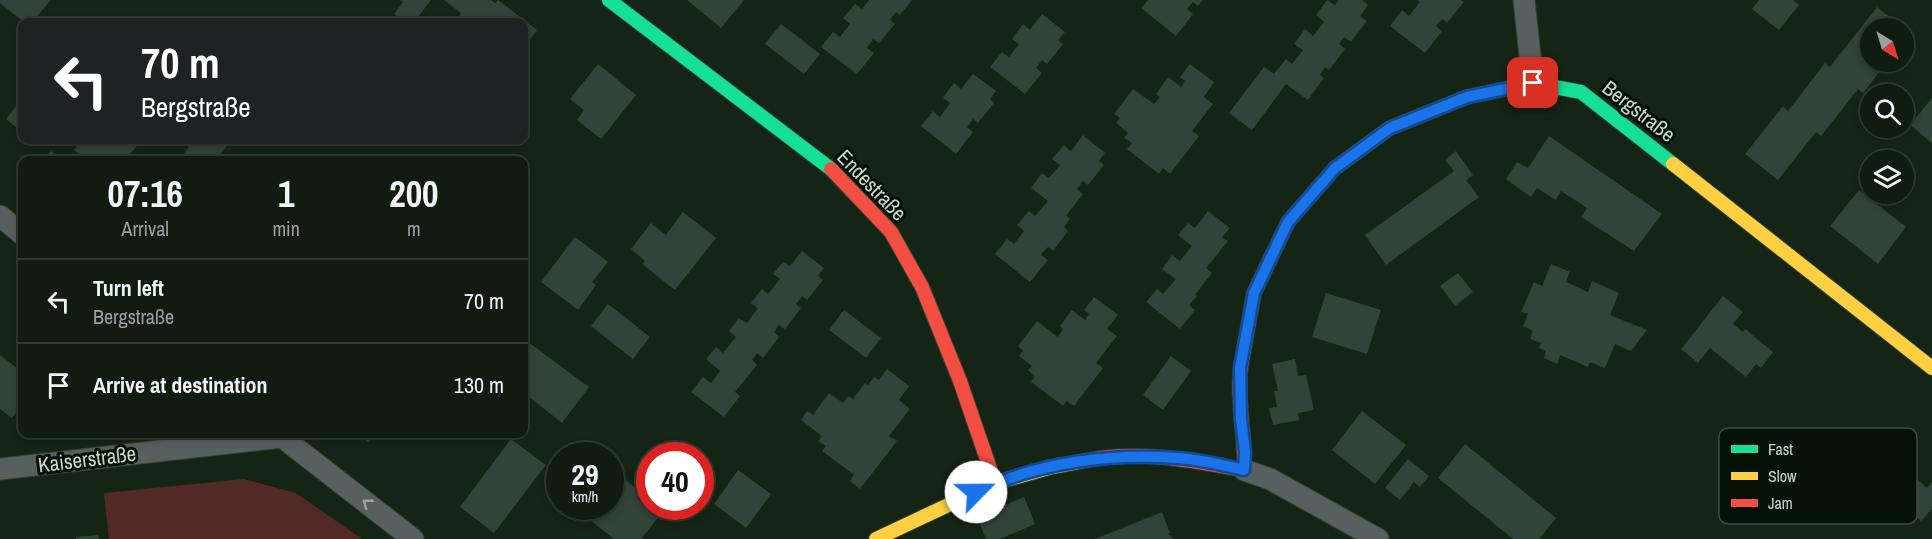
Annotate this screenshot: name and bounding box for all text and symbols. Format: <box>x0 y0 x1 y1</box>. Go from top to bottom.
north arrow <box>1860 18 1914 72</box>
map controls <box>1860 18 1914 204</box>
text: 70 m <box>141 35 220 91</box>
icon: left <box>42 42 120 120</box>
pin <box>1507 57 1558 108</box>
icon: arrive <box>1516 66 1549 99</box>
street label: Bergstraße <box>1597 73 1681 149</box>
button: search <box>1860 84 1914 138</box>
text: Bergstraße <box>141 89 251 125</box>
street label: Endestraße <box>831 143 913 227</box>
button: layers <box>1860 150 1914 204</box>
text: 07:16 <box>107 170 183 218</box>
text: 1 <box>278 170 294 218</box>
text: 200 <box>389 170 439 218</box>
text: Arrival <box>122 215 169 242</box>
text: min <box>272 215 300 242</box>
text: m <box>407 215 421 242</box>
text: Turn left <box>93 273 164 303</box>
icon: left <box>42 285 75 318</box>
text: 70 m <box>464 286 504 316</box>
text: Bergstraße <box>93 303 174 330</box>
icon: arrive <box>42 369 75 402</box>
text: Arrive at destination <box>93 370 267 400</box>
text: 130 m <box>454 370 504 400</box>
legend <box>1719 428 1917 524</box>
text: Fast <box>1768 438 1793 460</box>
street label: Kaiserstraße <box>36 439 138 479</box>
speed limit sign: 40 <box>636 442 714 520</box>
text: 29 <box>571 454 599 494</box>
position arrow <box>944 460 1008 524</box>
text: Slow <box>1768 465 1797 487</box>
text: km/h <box>572 486 598 507</box>
text: Jam <box>1768 492 1793 514</box>
one-way arrow <box>363 500 374 511</box>

